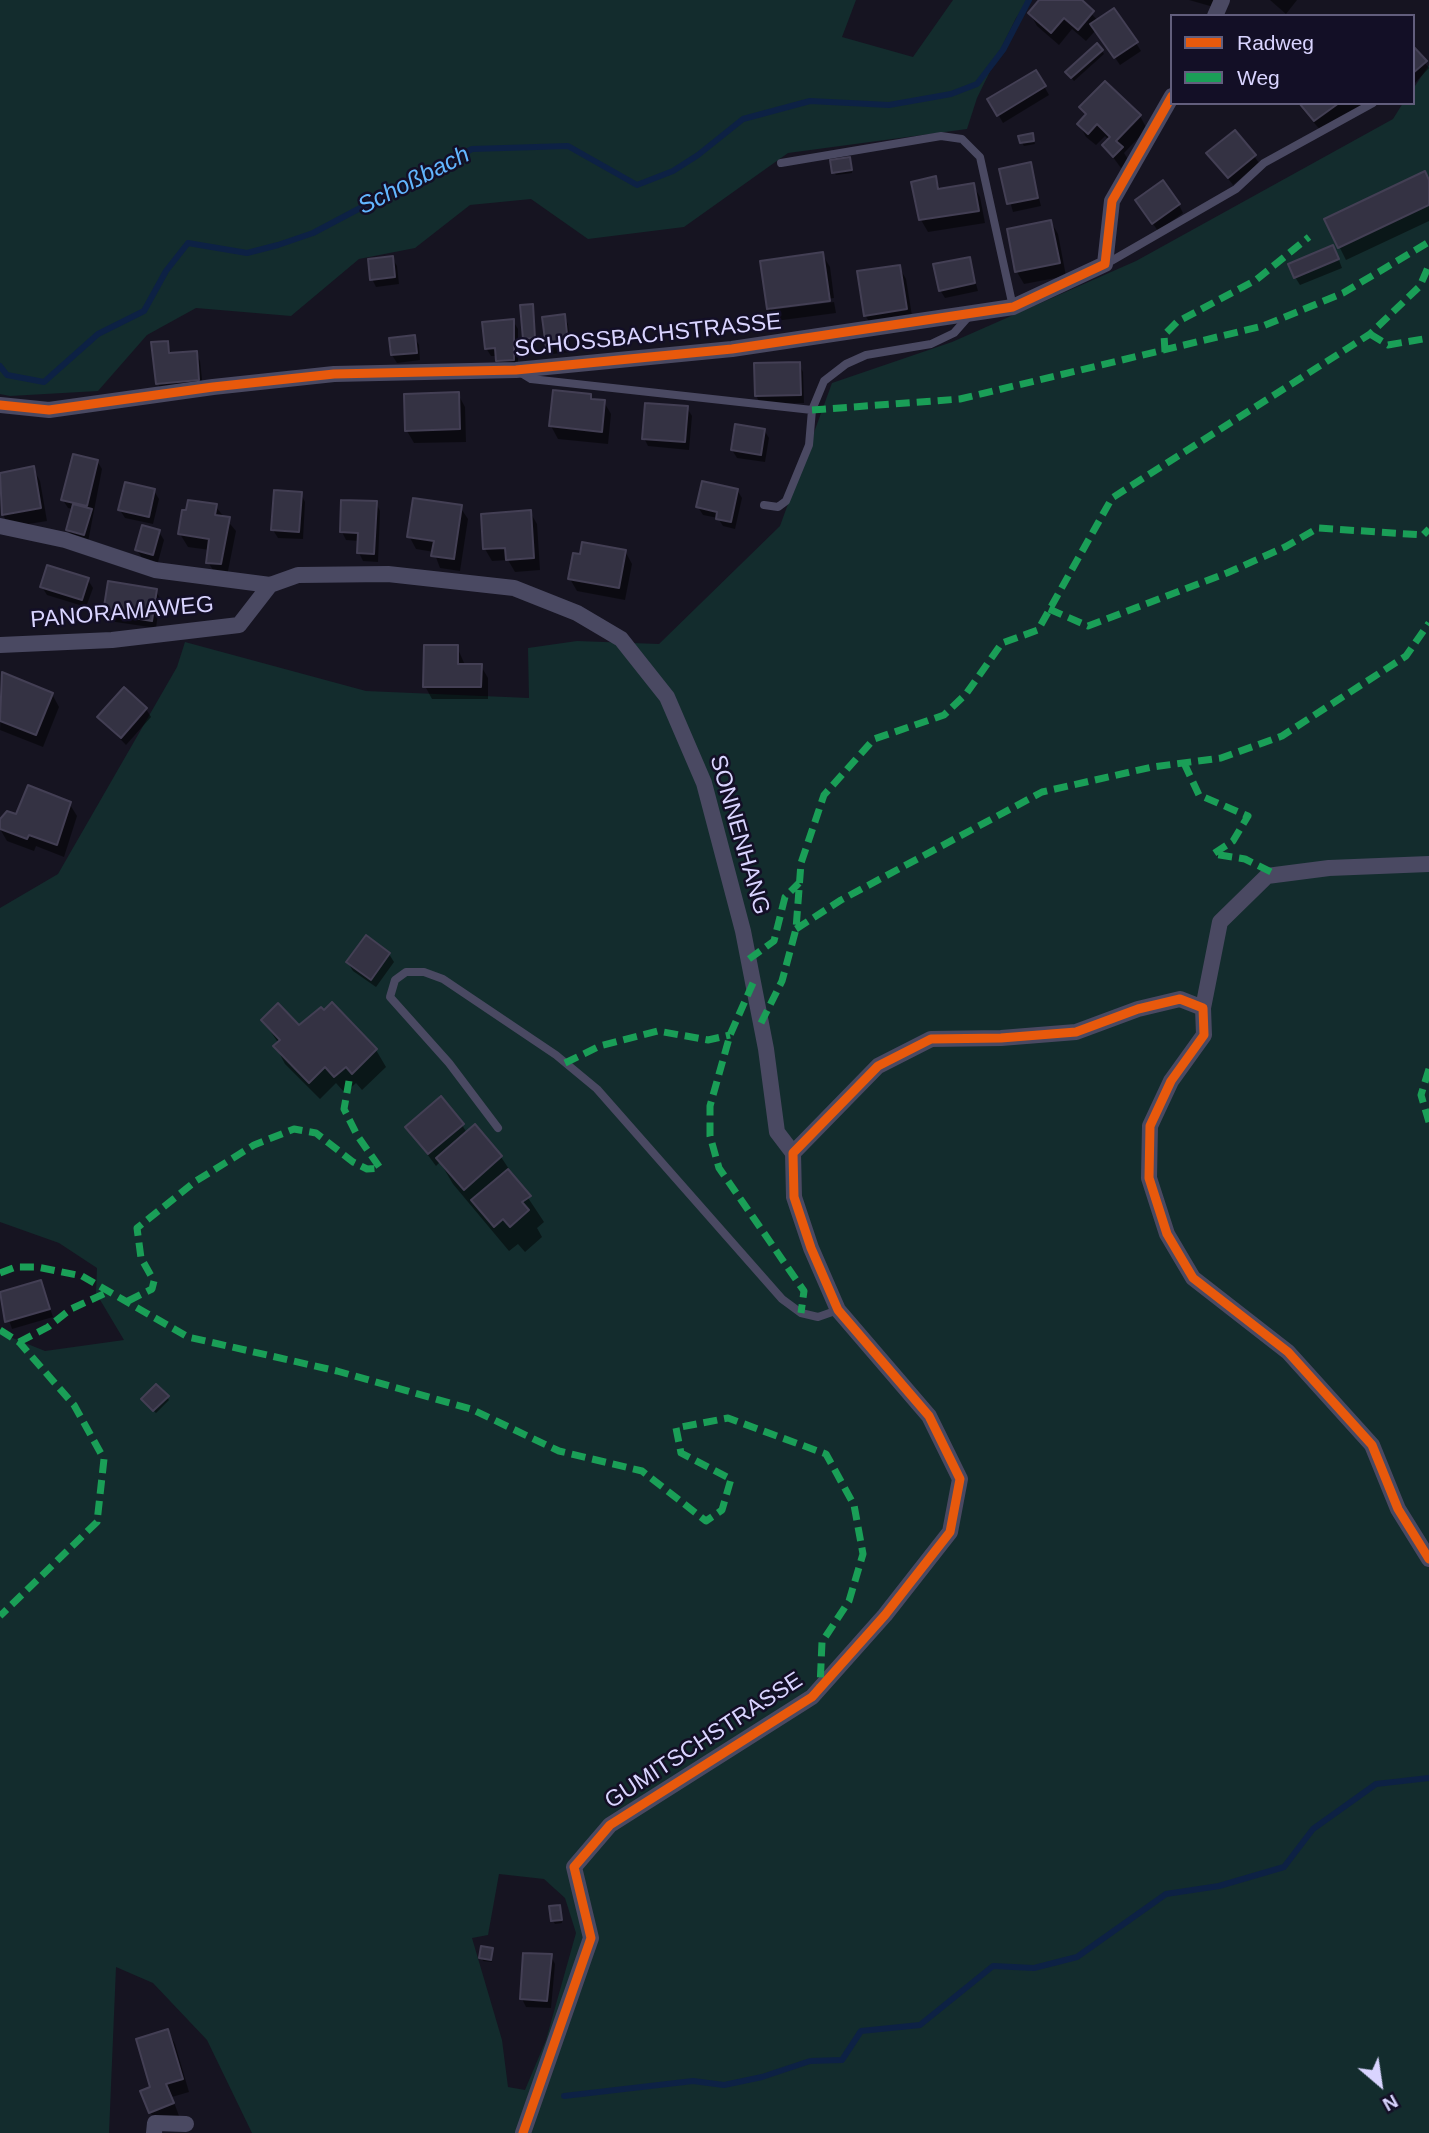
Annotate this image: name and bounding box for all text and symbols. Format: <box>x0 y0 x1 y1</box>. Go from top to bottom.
legend <box>1170 14 1415 105</box>
text: Radweg <box>1237 31 1314 54</box>
text: Weg <box>1237 66 1280 89</box>
water label: Schoßbach <box>353 141 475 221</box>
street label: SCHOSSBACHSTRASSE <box>513 308 783 364</box>
street label: PANORAMAWEG <box>29 591 215 635</box>
street label: SONNENHANG <box>703 752 775 918</box>
street label: GUMITSCHSTRASSE <box>600 1667 808 1815</box>
north arrow <box>1345 2049 1415 2119</box>
text: N <box>1379 2090 1402 2115</box>

